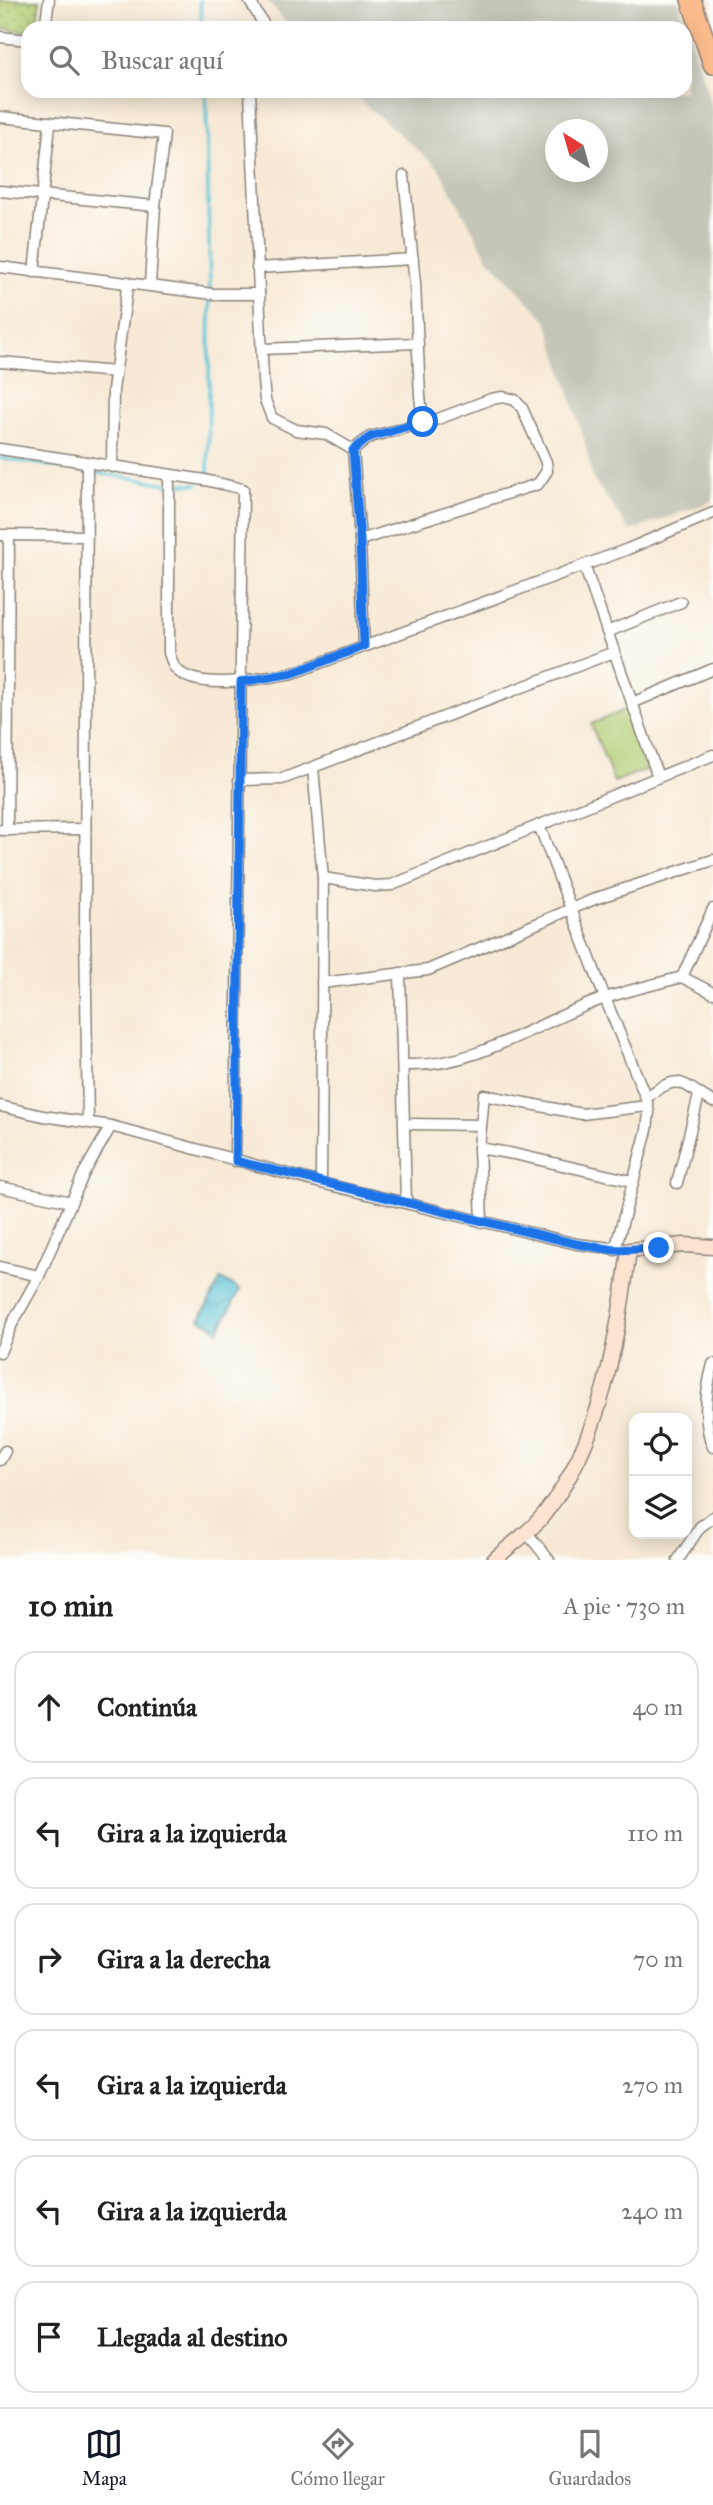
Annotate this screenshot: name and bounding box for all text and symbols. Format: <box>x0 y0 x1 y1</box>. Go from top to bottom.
search box <box>21 21 692 98</box>
icon: search <box>45 41 83 79</box>
text: Buscar aquí <box>101 44 223 76</box>
north arrow <box>545 119 608 182</box>
route start <box>407 406 438 437</box>
route end <box>643 1232 674 1263</box>
map controls <box>629 1413 692 1539</box>
button: locate <box>629 1413 692 1476</box>
button: layers <box>629 1476 692 1539</box>
text: 10 min <box>28 1588 113 1624</box>
text: A pie · 730 m <box>563 1592 685 1620</box>
icon: ahead <box>30 1688 68 1726</box>
text: Continúa <box>97 1691 197 1723</box>
text: 40 m <box>633 1693 683 1721</box>
icon: left <box>30 1814 68 1852</box>
text: Gira a la izquierda <box>97 1817 287 1849</box>
text: 110 m <box>627 1819 683 1847</box>
icon: right <box>30 1940 68 1978</box>
text: Gira a la derecha <box>97 1943 270 1975</box>
text: 70 m <box>633 1945 683 1973</box>
icon: left <box>30 2066 68 2104</box>
text: Gira a la izquierda <box>97 2069 287 2101</box>
text: 270 m <box>622 2071 683 2099</box>
icon: left <box>30 2192 68 2230</box>
text: Gira a la izquierda <box>97 2195 287 2227</box>
text: 240 m <box>621 2197 683 2225</box>
icon: arrive <box>30 2318 68 2356</box>
text: Llegada al destino <box>97 2321 288 2353</box>
tab: Mapa <box>82 2425 127 2490</box>
tab: Cómo llegar <box>290 2425 385 2490</box>
tab: Guardados <box>548 2425 631 2490</box>

